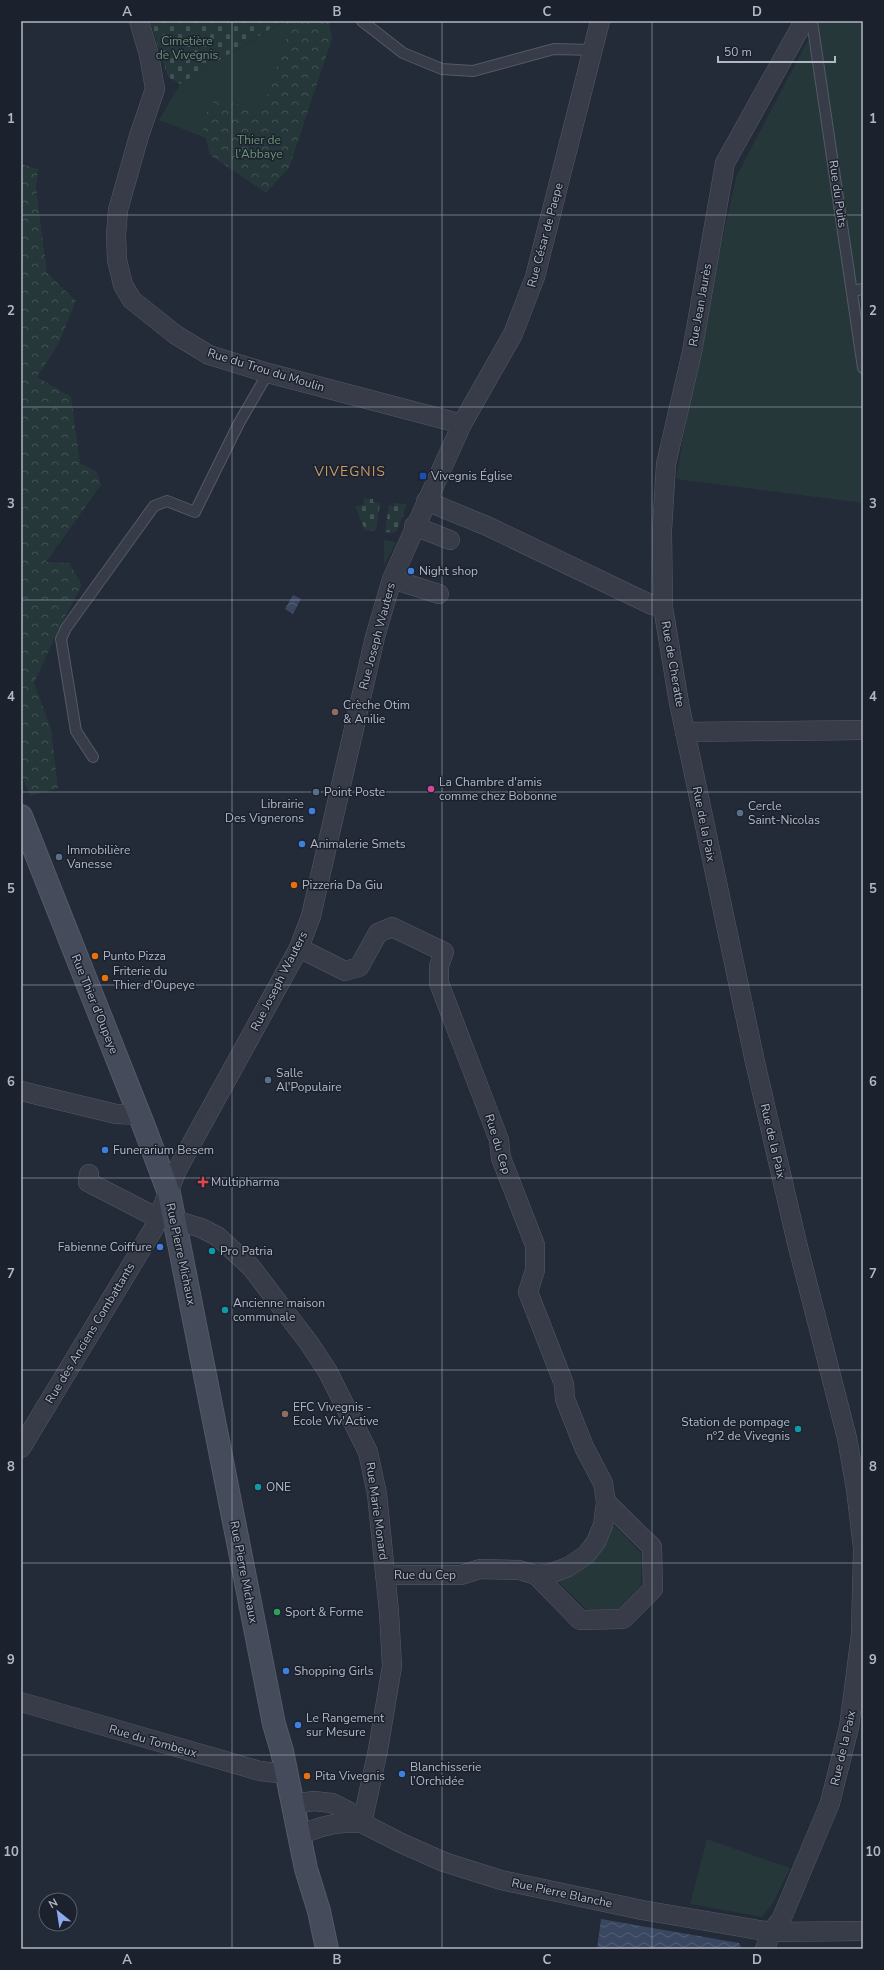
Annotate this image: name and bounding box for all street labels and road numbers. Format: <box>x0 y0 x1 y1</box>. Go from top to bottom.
street label: Rue du Puits <box>825 159 851 229</box>
street label: Rue César de Paepe <box>523 181 567 289</box>
street label: Rue Jean Jaurès <box>685 262 715 348</box>
street label: Rue du Trou du Moulin <box>205 345 327 395</box>
street label: Rue Joseph Wauters <box>355 581 399 691</box>
street label: Rue de Cheratte <box>658 620 688 708</box>
street label: Rue de la Paix <box>689 785 719 864</box>
street label: Rue Joseph Wauters <box>247 928 311 1034</box>
street label: Rue Thier d'Oupeye <box>68 952 122 1056</box>
street label: Rue de la Paix <box>757 1102 790 1181</box>
street label: Rue du Cep <box>481 1112 515 1176</box>
street label: Rue Pierre Michaux <box>162 1202 200 1307</box>
street label: Rue des Anciens Combattants <box>41 1259 139 1406</box>
street label: Rue Marie Monard <box>362 1461 392 1561</box>
street label: Rue Pierre Michaux <box>226 1520 262 1625</box>
street label: Rue du Cep <box>394 1567 456 1583</box>
street label: Rue de la Paix <box>827 1708 860 1787</box>
street label: Rue du Tombeux <box>107 1721 199 1761</box>
street label: Rue Pierre Blanche <box>510 1875 614 1911</box>

